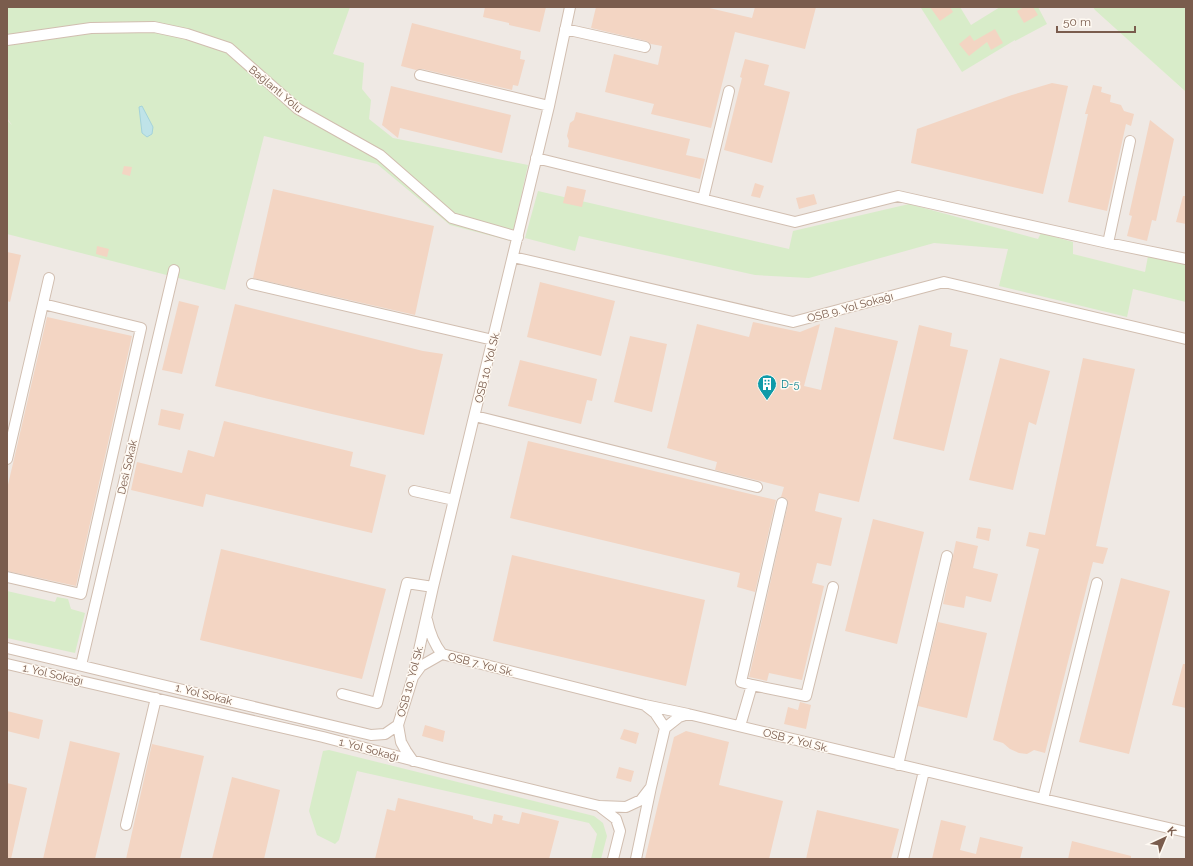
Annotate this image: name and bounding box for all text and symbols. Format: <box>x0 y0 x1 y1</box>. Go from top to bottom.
scale bar <box>1057 8 1135 34</box>
text: 50 m <box>1063 15 1091 29</box>
street label: Bağlantı Yolu <box>246 63 305 116</box>
street label: OSB 9. Yol Sokağı <box>806 290 895 325</box>
street label: OSB 10. Yol Sk. <box>472 330 503 404</box>
building icon: D-5 <box>756 373 778 401</box>
place label: D-5 <box>781 378 800 391</box>
street label: Desi Sokak <box>115 438 140 496</box>
street label: OSB 10. Yol Sk. <box>395 644 426 718</box>
street label: OSB 7. Yol Sk. <box>447 650 515 679</box>
street label: 1. Yol Sokağı <box>21 661 84 688</box>
street label: 1. Yol Sokak <box>174 681 234 708</box>
street label: OSB 7. Yol Sk. <box>762 726 830 755</box>
street label: 1. Yol Sokağı <box>337 735 400 764</box>
north arrow <box>1145 818 1185 858</box>
text: K <box>1164 824 1179 839</box>

